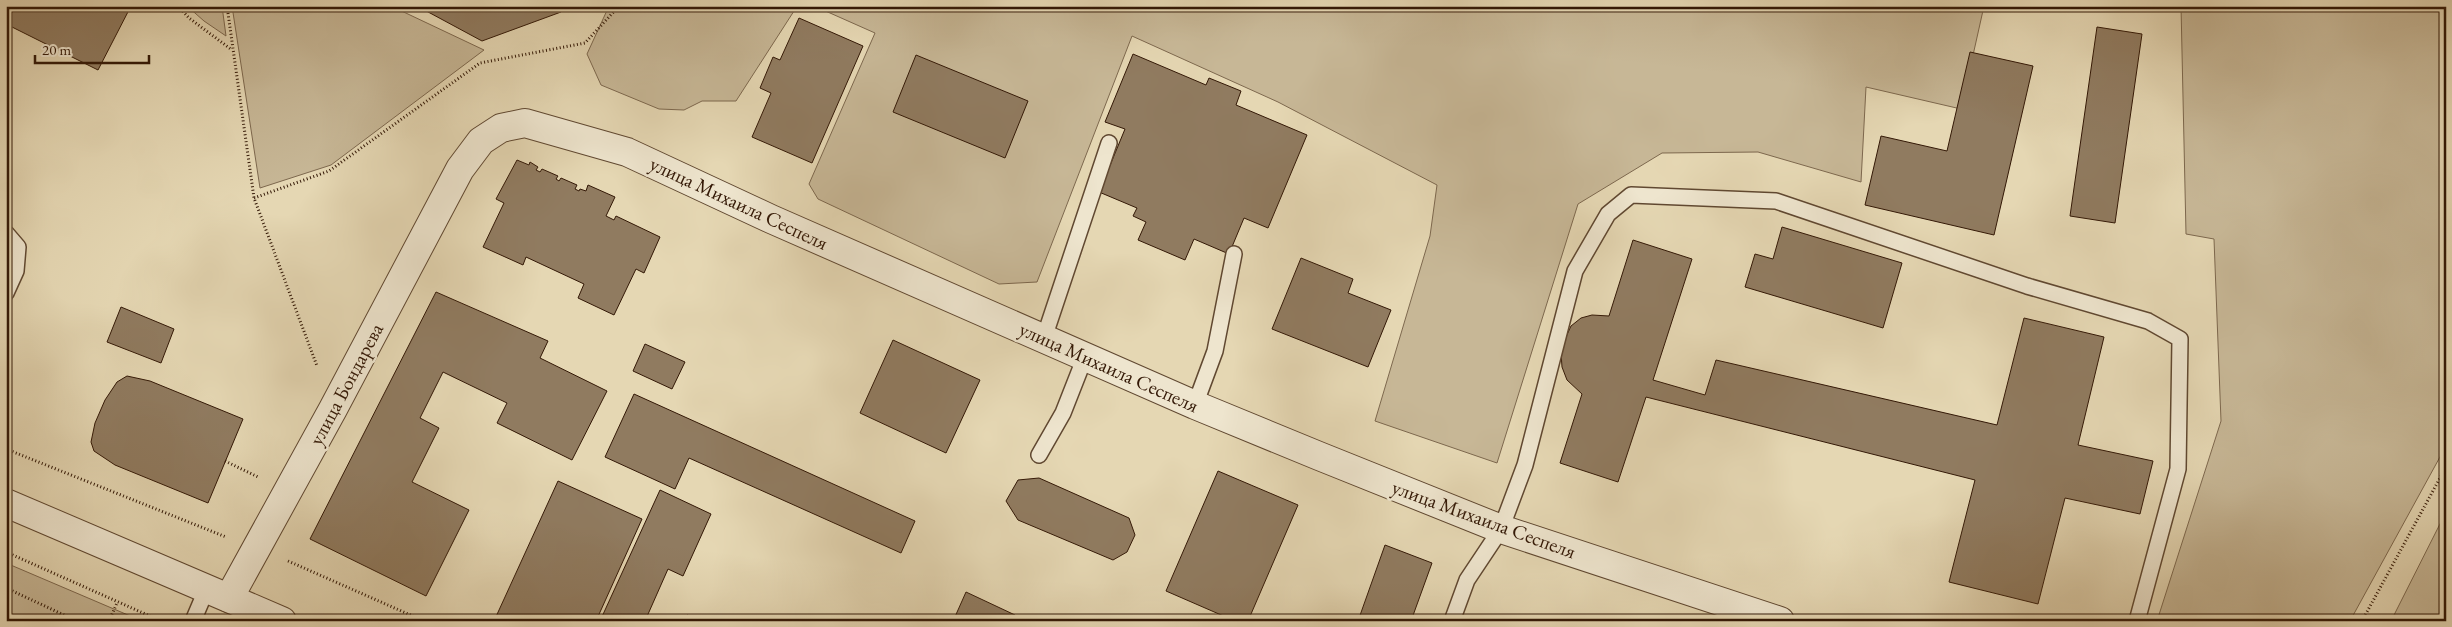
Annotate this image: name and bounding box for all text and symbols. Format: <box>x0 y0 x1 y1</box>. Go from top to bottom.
scale bar <box>35 32 149 64</box>
text: 20 m <box>42 40 71 59</box>
street label: улица Михаила Сеспеля <box>646 150 832 256</box>
street label: улица Михаила Сеспеля <box>1015 316 1203 418</box>
street label: улица Бондарева <box>303 319 389 449</box>
street label: улица Михаила Сеспеля <box>1389 474 1580 564</box>

